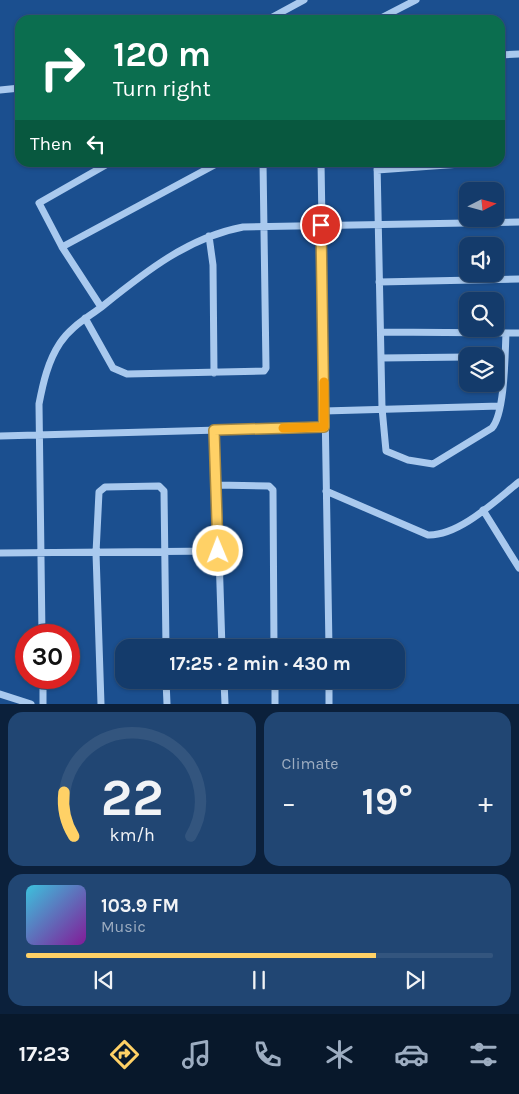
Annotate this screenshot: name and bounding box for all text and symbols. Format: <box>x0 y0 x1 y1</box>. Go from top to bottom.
text: 120 m <box>113 34 211 75</box>
icon: right <box>30 35 95 100</box>
text: Turn right <box>113 76 211 102</box>
icon: left <box>82 130 110 158</box>
text: Then <box>30 133 72 155</box>
north arrow <box>459 182 504 228</box>
map controls <box>459 182 504 392</box>
pin <box>300 204 342 246</box>
icon: arrive <box>307 211 335 239</box>
button: sound <box>459 237 504 282</box>
button: search <box>459 292 504 337</box>
button: layers <box>459 347 504 392</box>
position arrow <box>191 524 243 576</box>
speed limit sign: 30 <box>15 624 80 689</box>
text: 17:25 · 2 min · 430 m <box>169 653 351 675</box>
text: Climate <box>282 754 339 773</box>
text: 22 <box>100 767 163 828</box>
text: 19° <box>362 779 413 824</box>
text: − <box>282 786 296 819</box>
text: + <box>478 786 493 819</box>
text: km/h <box>109 825 154 846</box>
text: 103.9 FM <box>101 895 179 917</box>
text: Music <box>101 917 146 936</box>
icon: previous <box>90 966 118 994</box>
icon: pause <box>245 966 273 994</box>
icon: next <box>401 966 429 994</box>
icon: directions <box>107 1037 142 1072</box>
icon: music <box>179 1037 214 1072</box>
icon: phone <box>250 1037 285 1072</box>
icon: climate <box>322 1037 357 1072</box>
icon: car <box>394 1037 429 1072</box>
icon: filters <box>466 1037 501 1072</box>
text: 17:23 <box>18 1041 70 1067</box>

